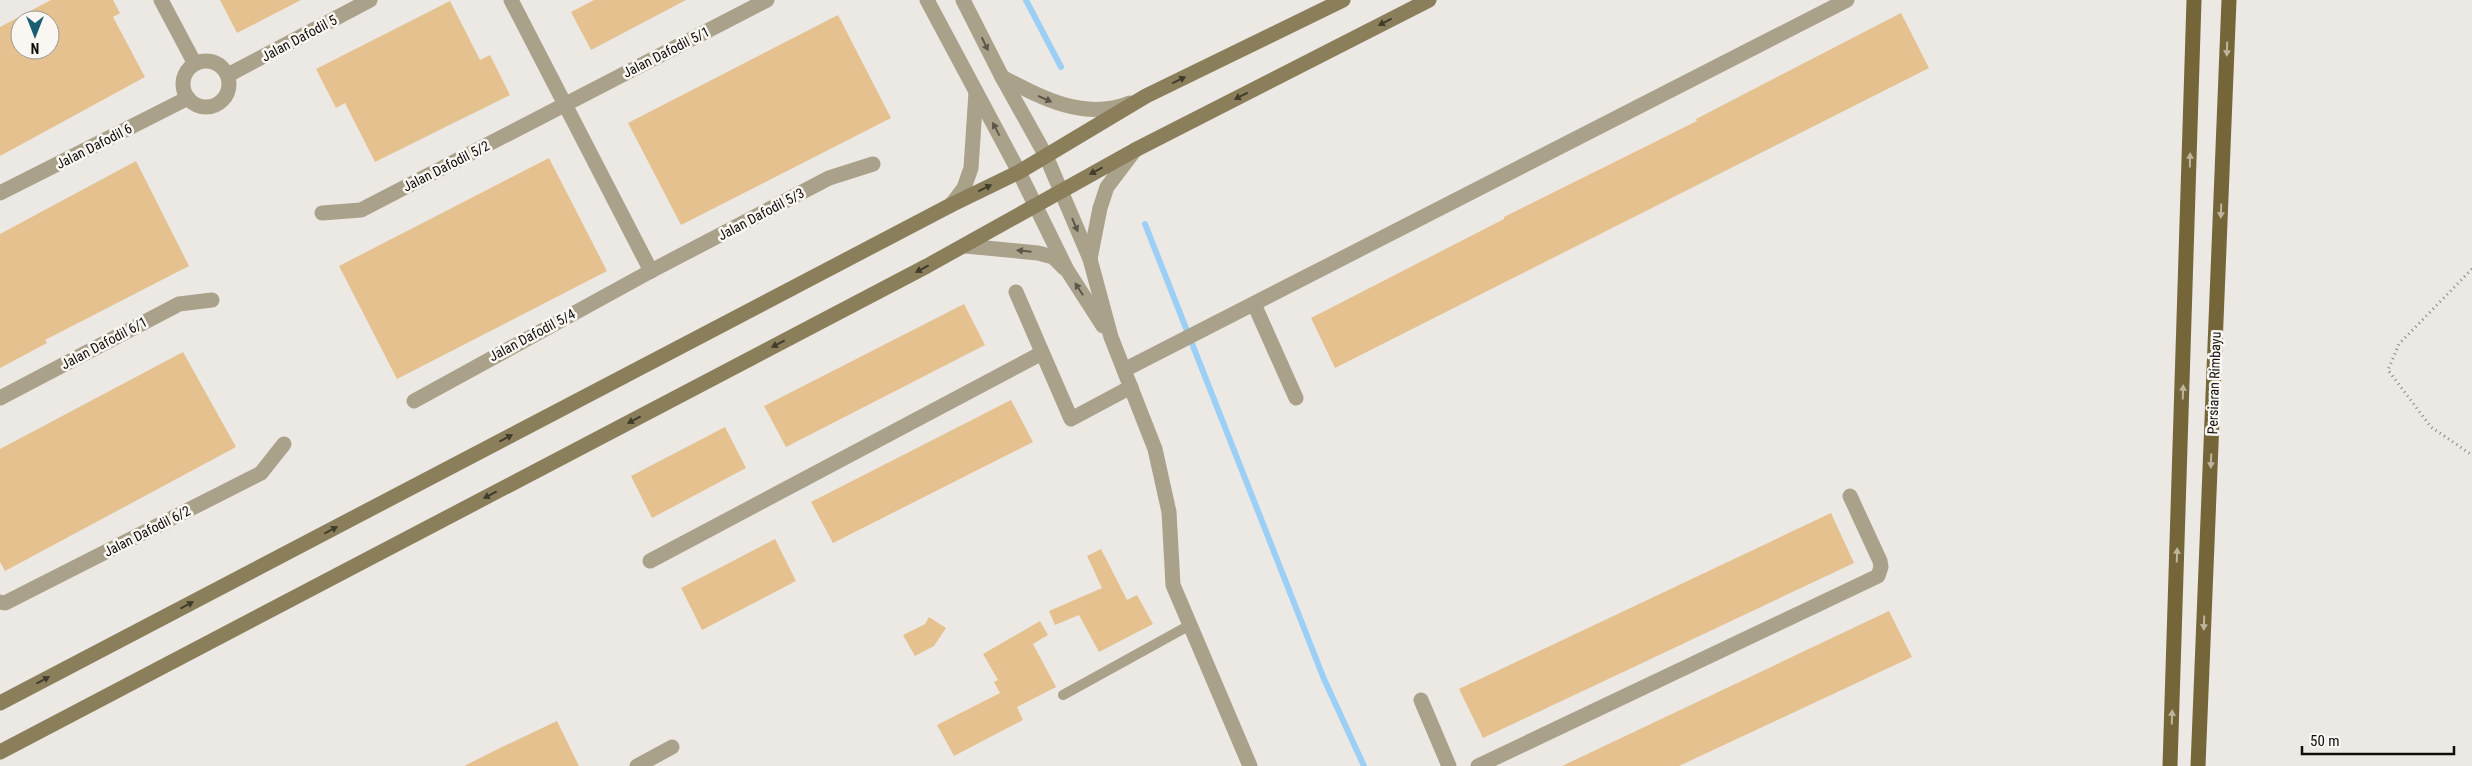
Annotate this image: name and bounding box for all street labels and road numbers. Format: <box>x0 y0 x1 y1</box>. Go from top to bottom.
street label: Jalan Dafodil 5 <box>259 11 339 65</box>
street label: Jalan Dafodil 5/1 <box>620 23 712 81</box>
street label: Jalan Dafodil 6 <box>53 120 135 172</box>
street label: Jalan Dafodil 5/2 <box>400 137 492 195</box>
street label: Jalan Dafodil 5/3 <box>715 185 807 243</box>
street label: Jalan Dafodil 5/4 <box>486 306 578 364</box>
street label: Jalan Dafodil 6/1 <box>58 314 150 372</box>
street label: Persiaran Rimbayu <box>2204 331 2224 435</box>
street label: Jalan Dafodil 6/2 <box>101 502 193 560</box>

